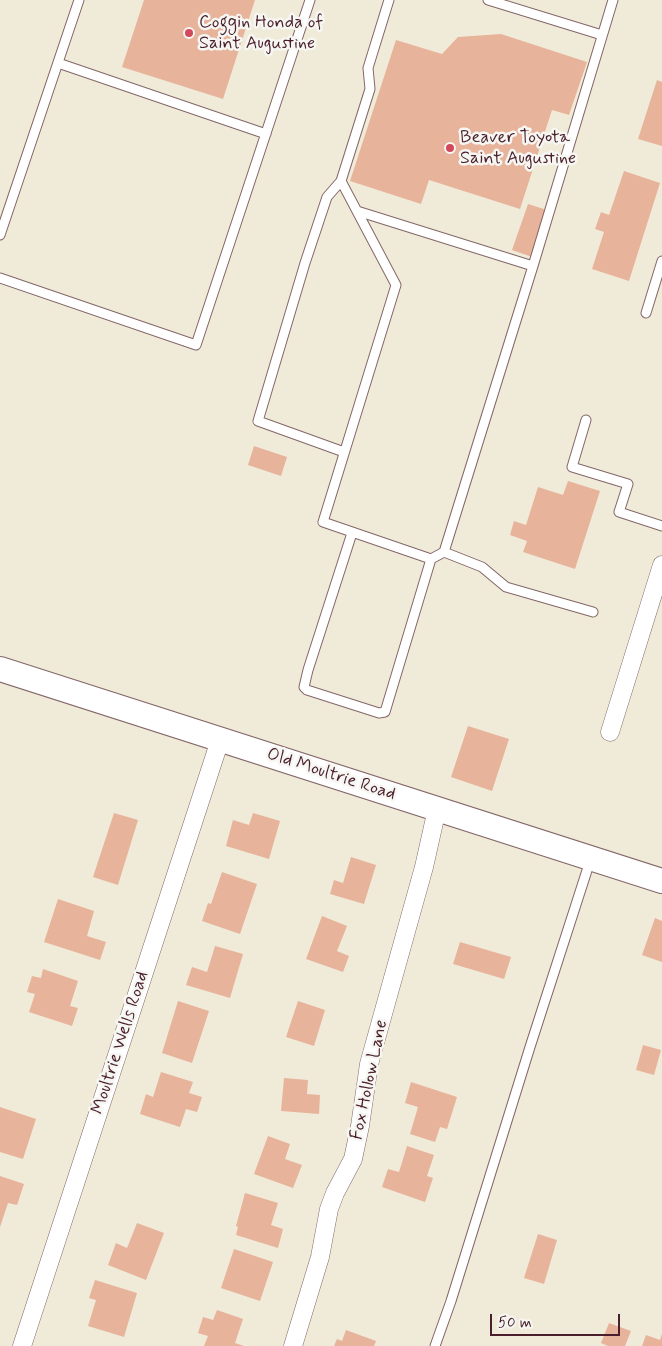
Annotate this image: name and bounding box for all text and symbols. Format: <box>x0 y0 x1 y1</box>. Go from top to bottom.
place label: Coggin Honda of Saint Augustine <box>199 12 323 54</box>
marker: Coggin Honda of Saint Augustine <box>183 27 195 39</box>
place label: Beaver Toyota Saint Augustine <box>460 127 576 170</box>
marker: Beaver Toyota Saint Augustine <box>444 142 456 154</box>
street label: Old Moultrie Road <box>264 744 398 806</box>
street label: Moultrie Wells Road <box>88 969 154 1117</box>
street label: Fox Hollow Lane <box>347 1018 393 1142</box>
scale bar <box>492 1304 622 1336</box>
text: 50 m <box>498 1313 532 1333</box>

